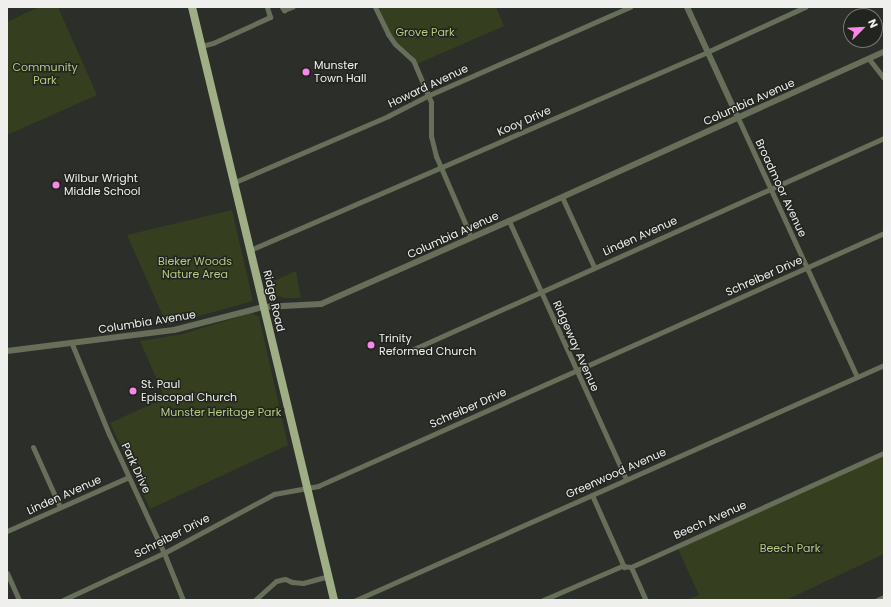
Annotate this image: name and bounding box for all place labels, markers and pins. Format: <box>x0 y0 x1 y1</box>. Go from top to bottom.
place label: Munster Town Hall <box>314 59 366 85</box>
marker: Munster Town Hall <box>301 67 311 77</box>
place label: Wilbur Wright Middle School <box>64 172 140 198</box>
marker: Wilbur Wright Middle School <box>51 180 61 190</box>
place label: Trinity Reformed Church <box>379 332 476 358</box>
marker: Trinity Reformed Church <box>366 340 376 350</box>
place label: St. Paul Episcopal Church <box>141 378 237 404</box>
marker: St. Paul Episcopal Church <box>128 386 138 396</box>

